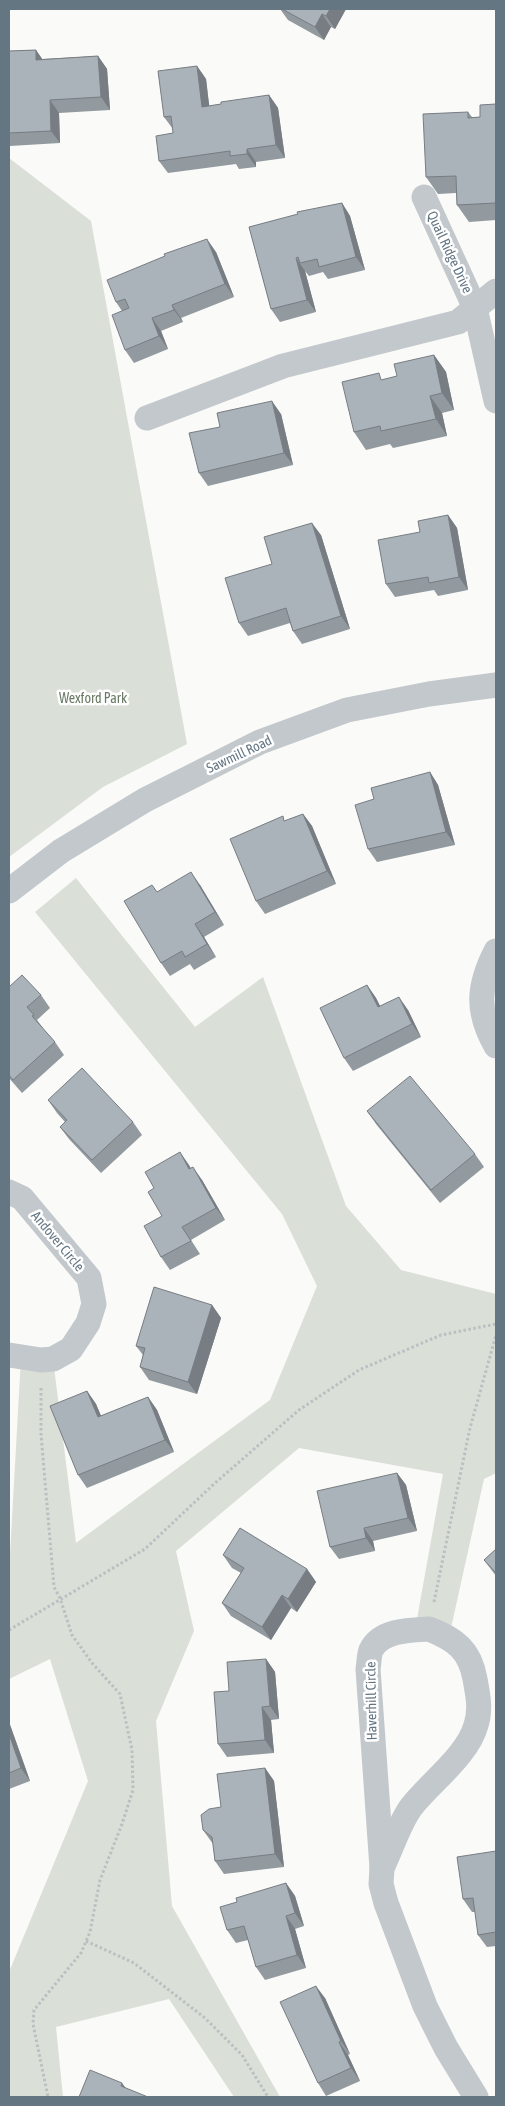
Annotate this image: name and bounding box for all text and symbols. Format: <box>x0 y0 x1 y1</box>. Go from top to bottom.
street label: Quail Ridge Drive <box>424 209 476 295</box>
park label: Wexford Park <box>59 690 127 706</box>
street label: Sawmill Road <box>204 732 274 776</box>
street label: Andover Circle <box>28 1208 88 1274</box>
street label: Haverhill Circle <box>362 1661 380 1741</box>

